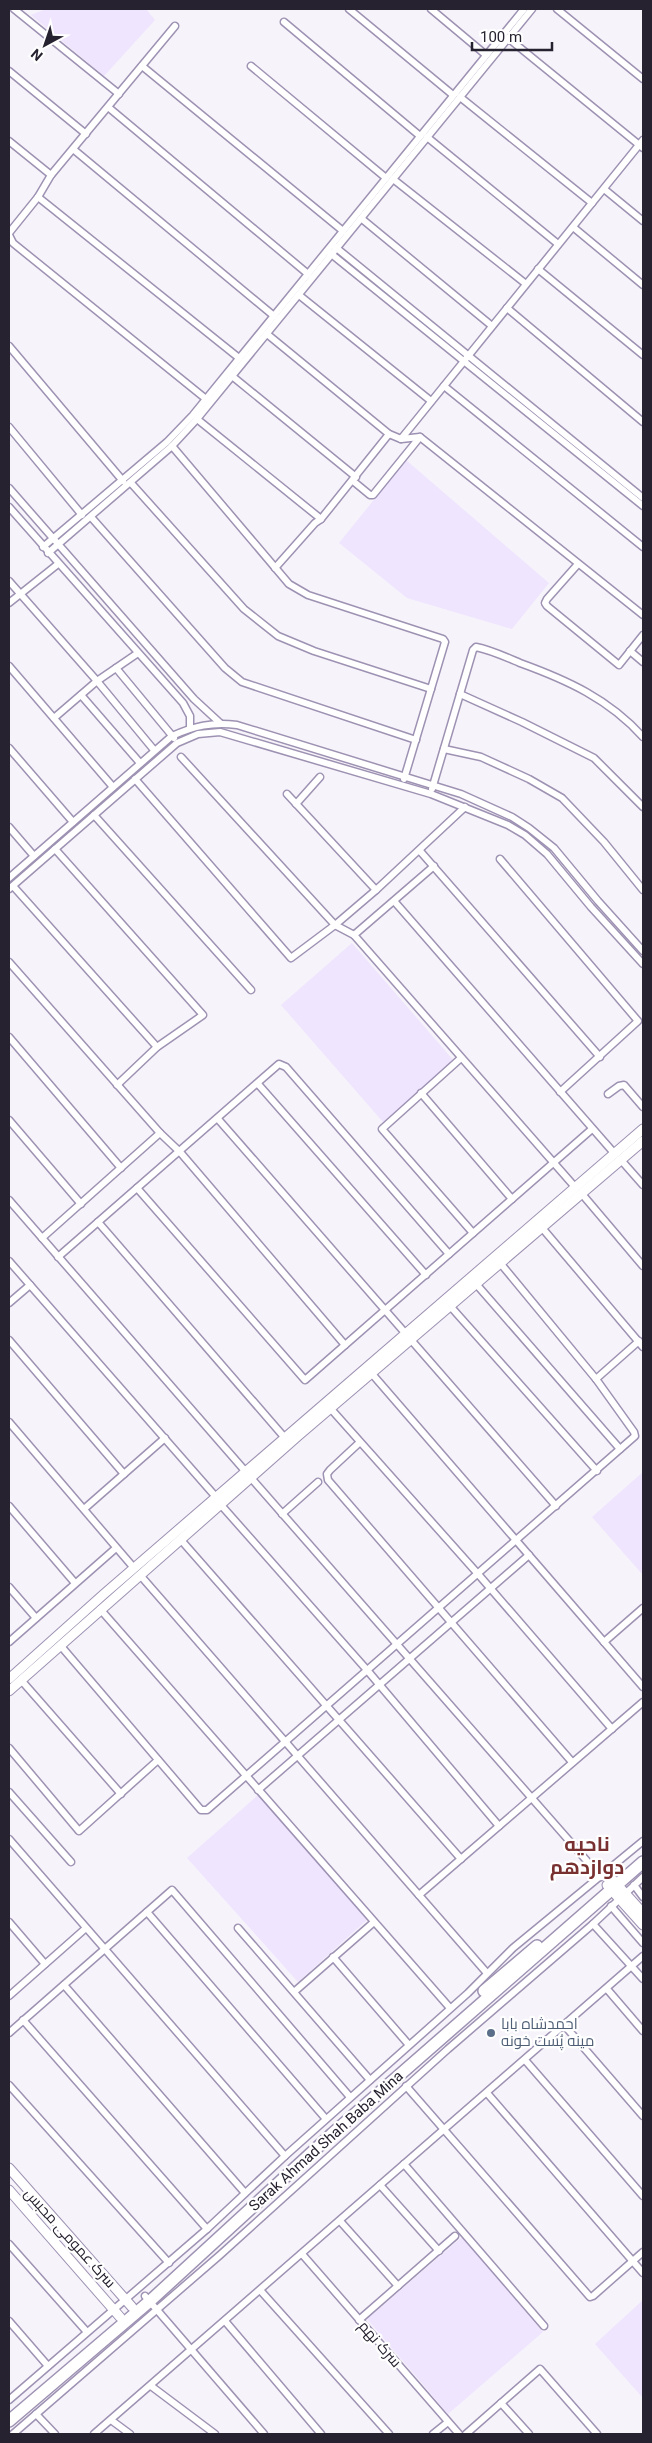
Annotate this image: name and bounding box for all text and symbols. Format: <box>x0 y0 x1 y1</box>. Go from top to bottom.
north arrow <box>20 20 70 70</box>
scale bar <box>472 20 552 52</box>
text: 100 m <box>480 28 522 46</box>
text: N <box>28 46 46 64</box>
district label: ناحیه دوازدهم <box>550 1832 624 1881</box>
place label: احمدشاه بابا مینه پُست خونه <box>501 2015 594 2051</box>
marker: احمدشاه بابا مینه پُست خونه <box>485 2027 497 2039</box>
street label: Sarak Ahmad Shah Baba Mina <box>245 2067 407 2215</box>
street label: سرک عمومی محبس <box>20 2184 120 2292</box>
street label: سرک نهم <box>354 2317 405 2372</box>

